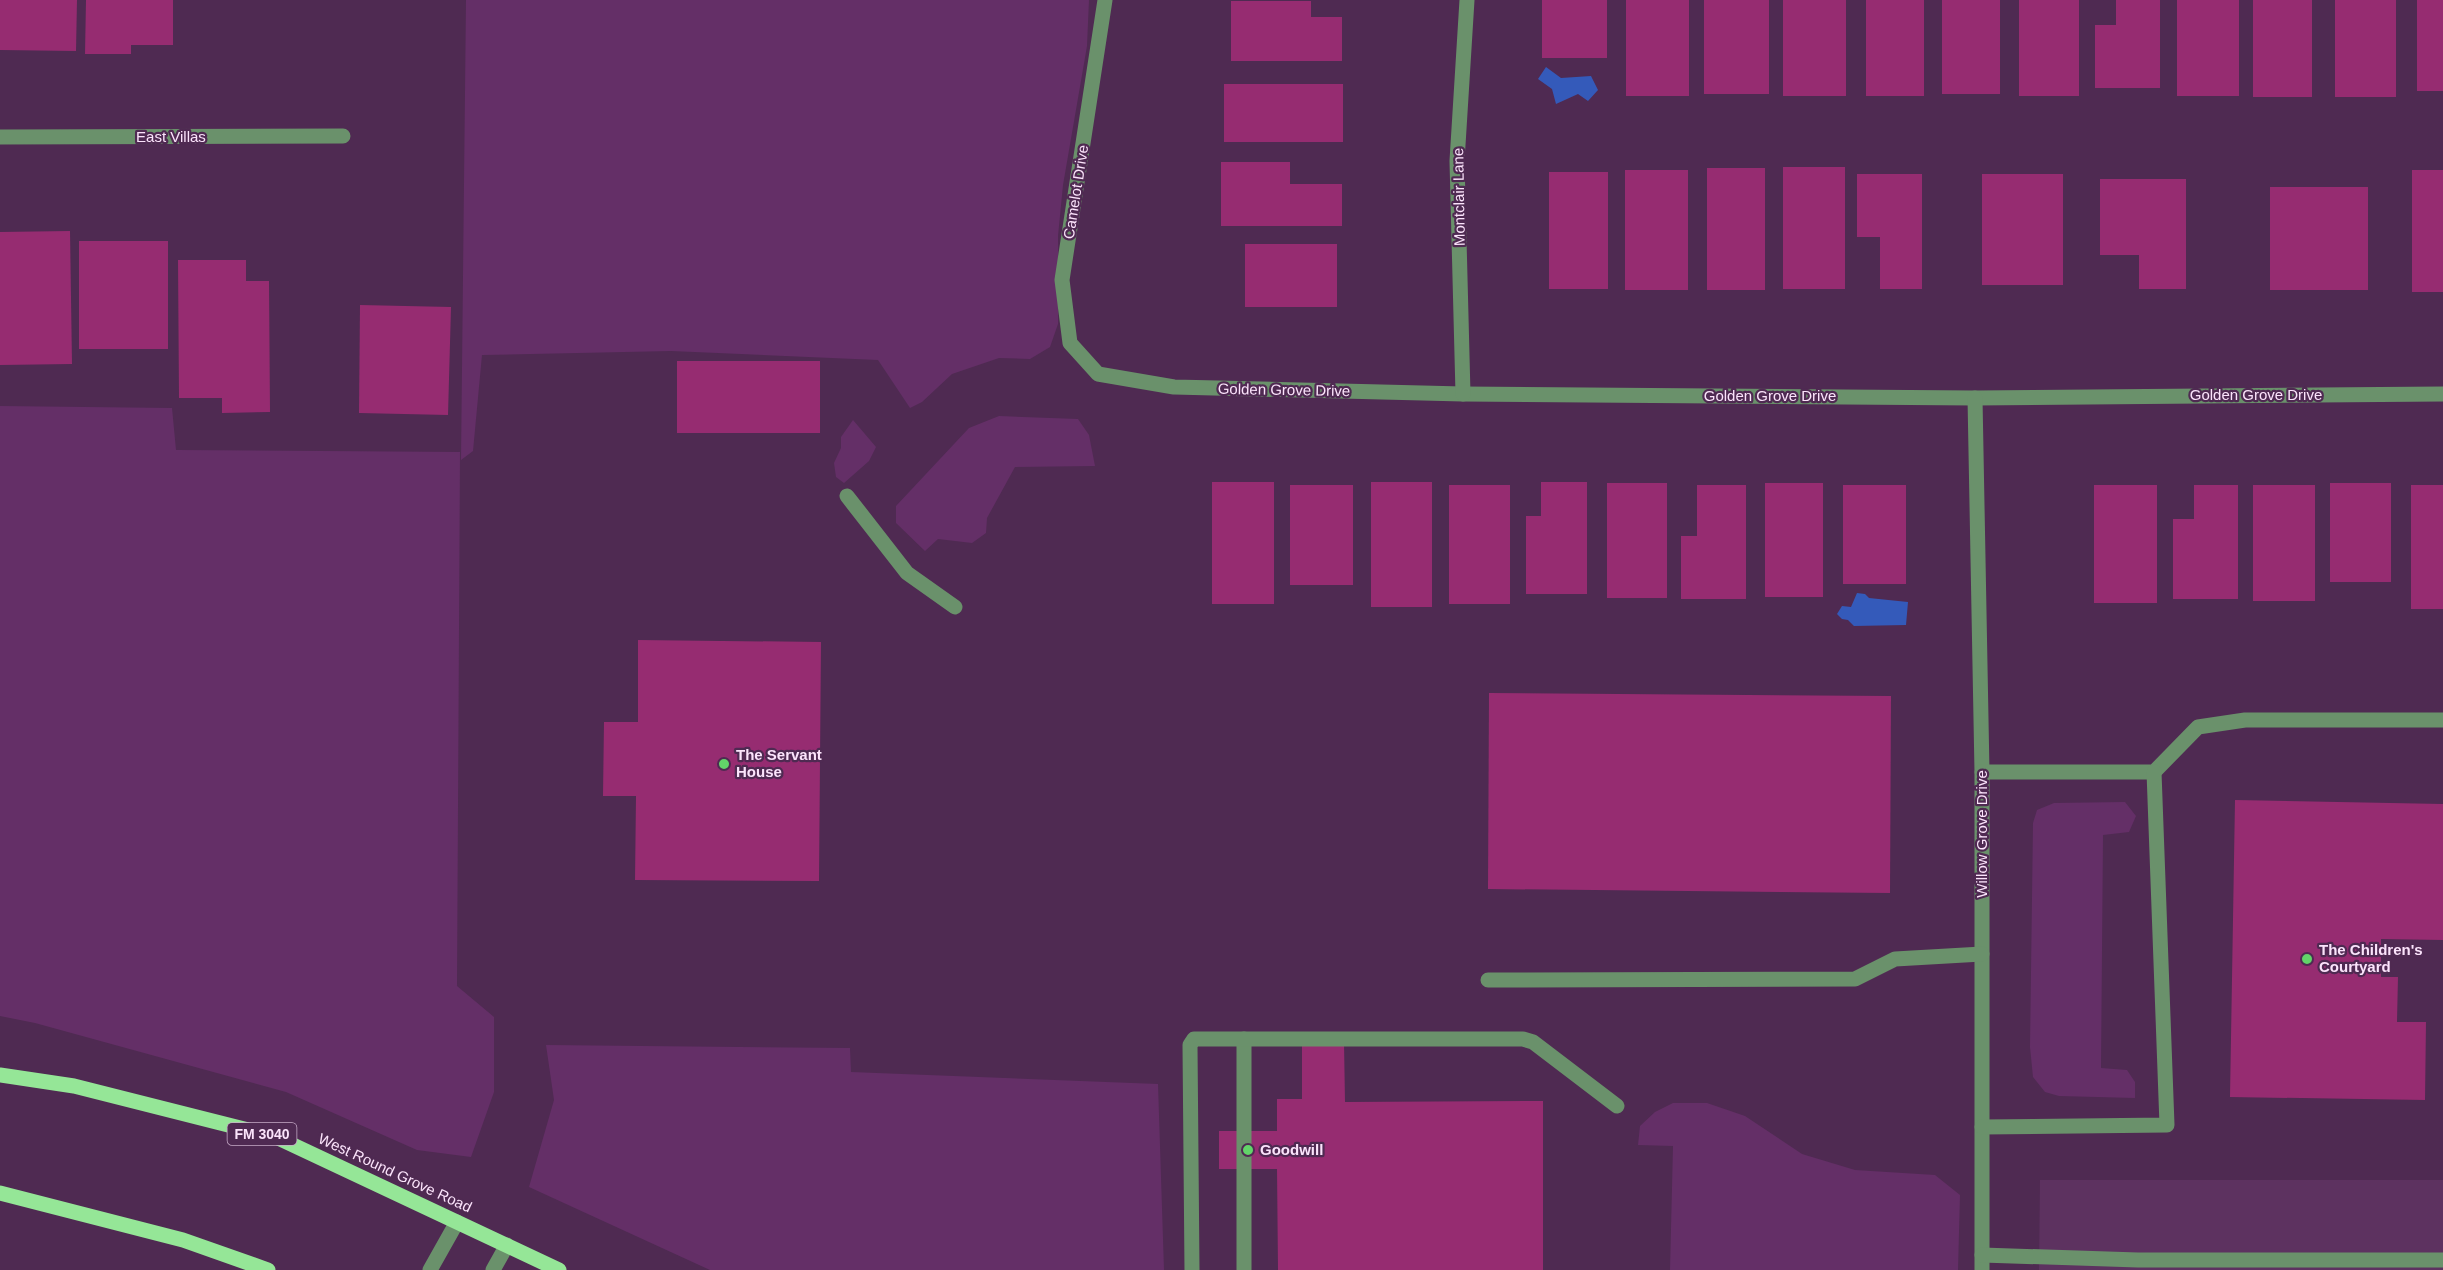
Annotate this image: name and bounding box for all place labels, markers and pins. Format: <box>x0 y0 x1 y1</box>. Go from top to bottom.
place label: The Servant House <box>736 746 822 780</box>
marker: The Servant House <box>717 757 731 771</box>
place label: The Children's Courtyard <box>2319 941 2423 975</box>
marker: The Children's Courtyard <box>2300 952 2314 966</box>
place label: Goodwill <box>1260 1141 1323 1158</box>
marker: Goodwill <box>1241 1143 1255 1157</box>

